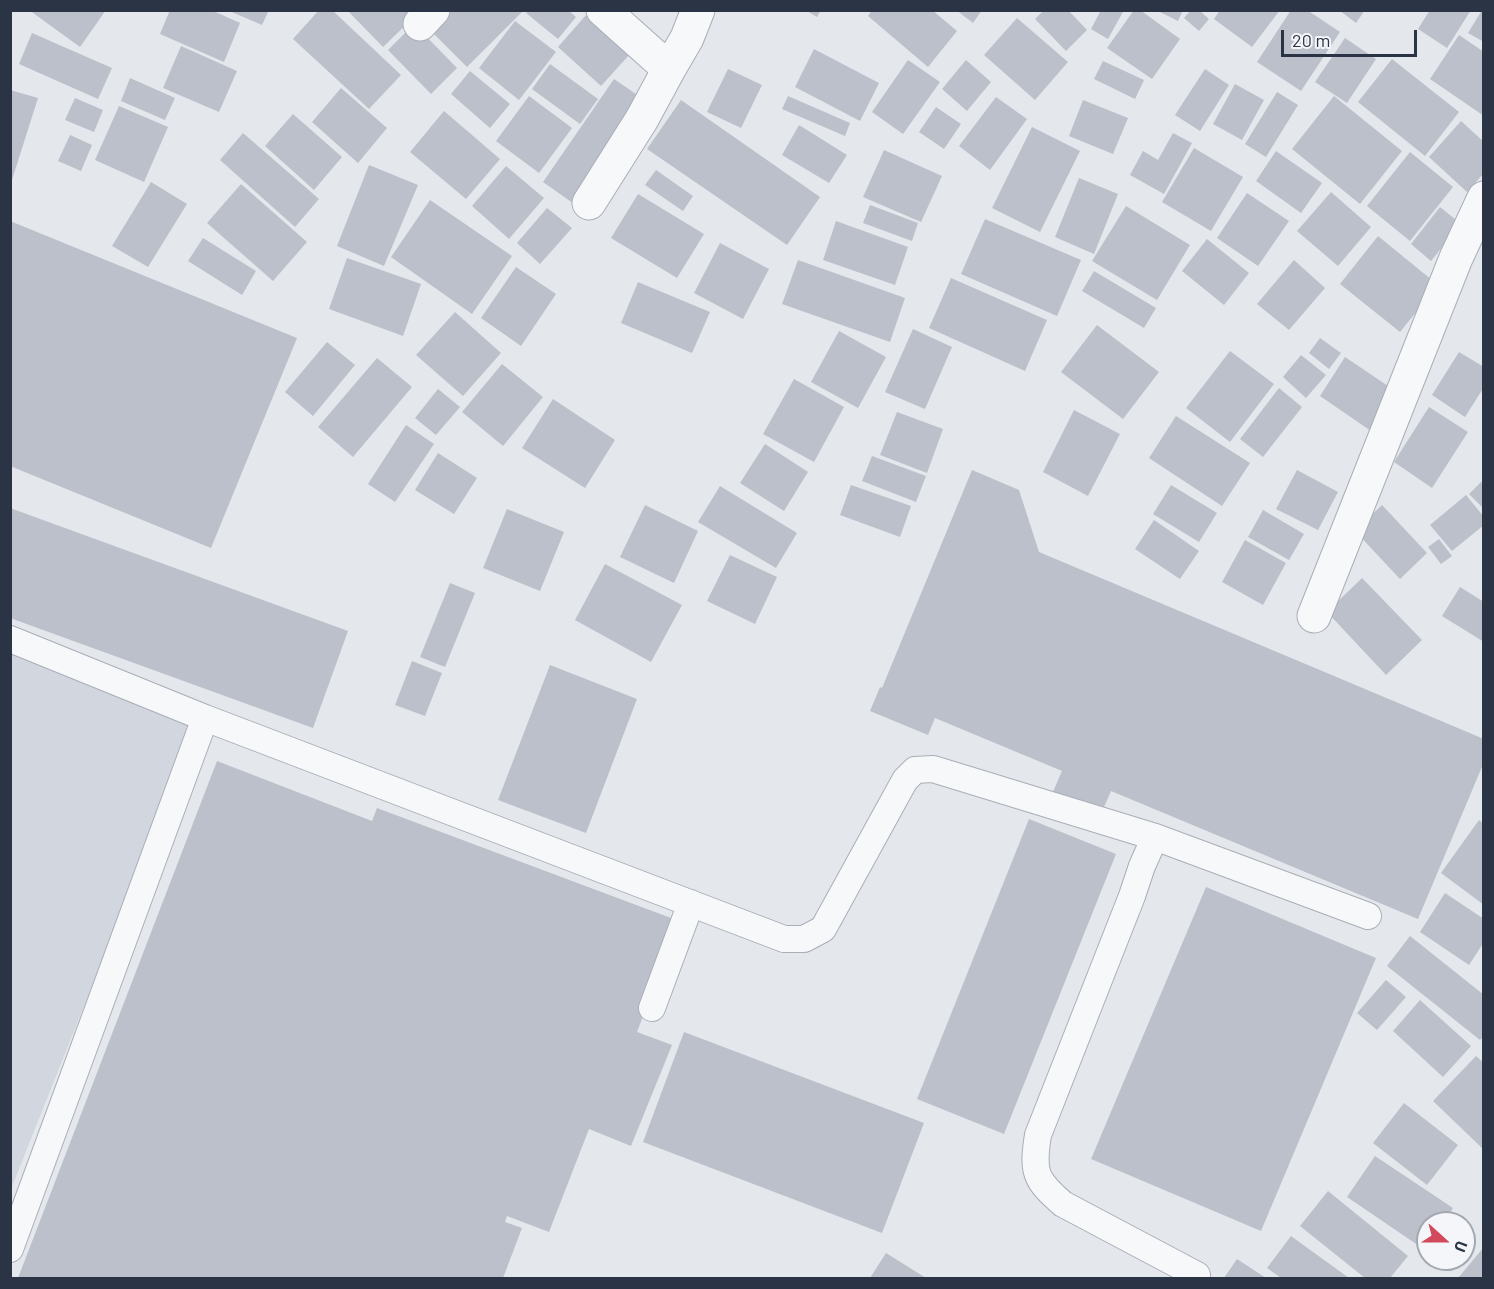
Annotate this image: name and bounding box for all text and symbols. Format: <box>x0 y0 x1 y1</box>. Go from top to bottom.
scale bar <box>1284 18 1420 56</box>
text: 20 m <box>1292 29 1330 51</box>
north arrow <box>1416 1211 1476 1271</box>
text: U <box>1451 1239 1472 1255</box>

